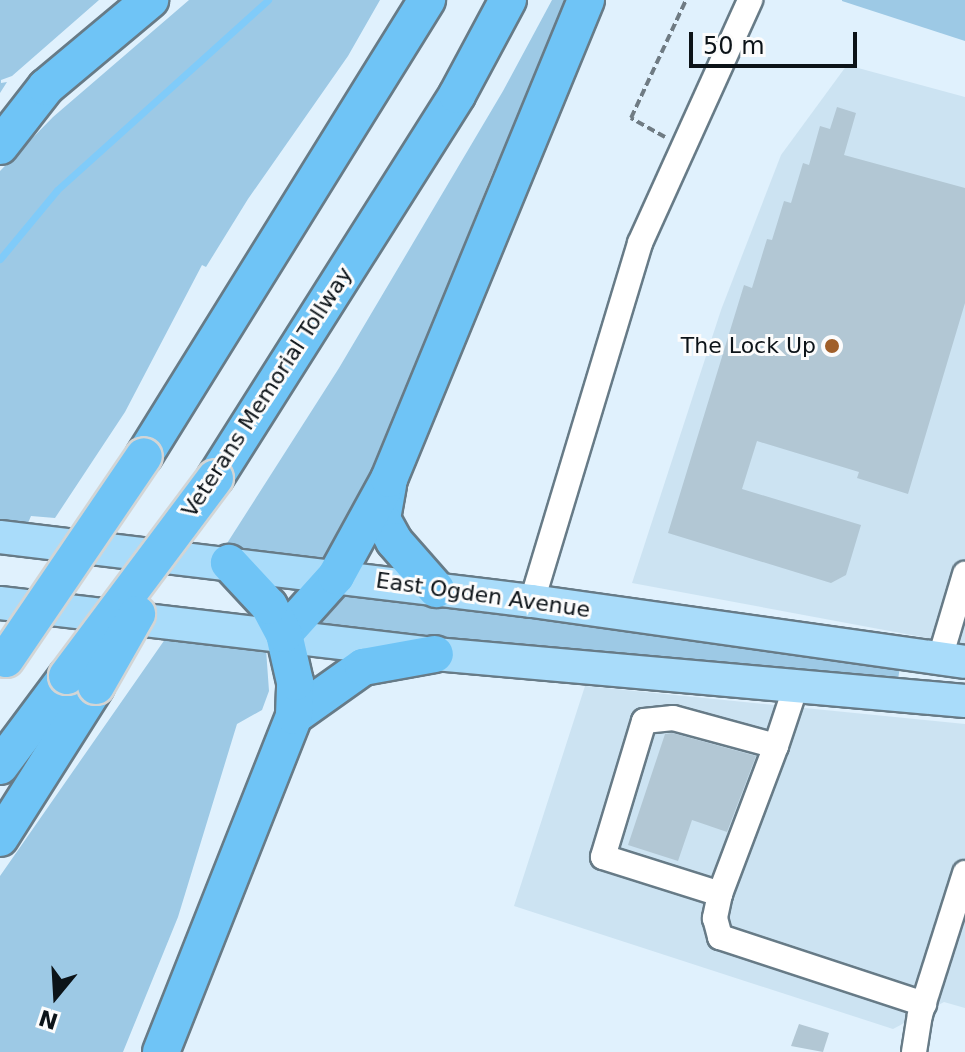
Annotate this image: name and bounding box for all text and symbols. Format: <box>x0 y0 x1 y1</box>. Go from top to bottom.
scale bar <box>693 16 861 66</box>
text: 50 m <box>703 32 765 60</box>
street label: Veterans Memorial Tollway <box>176 262 358 522</box>
place label: The Lock Up <box>681 333 816 359</box>
marker: The Lock Up <box>823 337 841 355</box>
street label: East Ogden Avenue <box>374 567 592 623</box>
north arrow <box>16 956 96 1036</box>
text: N <box>36 1005 61 1034</box>

